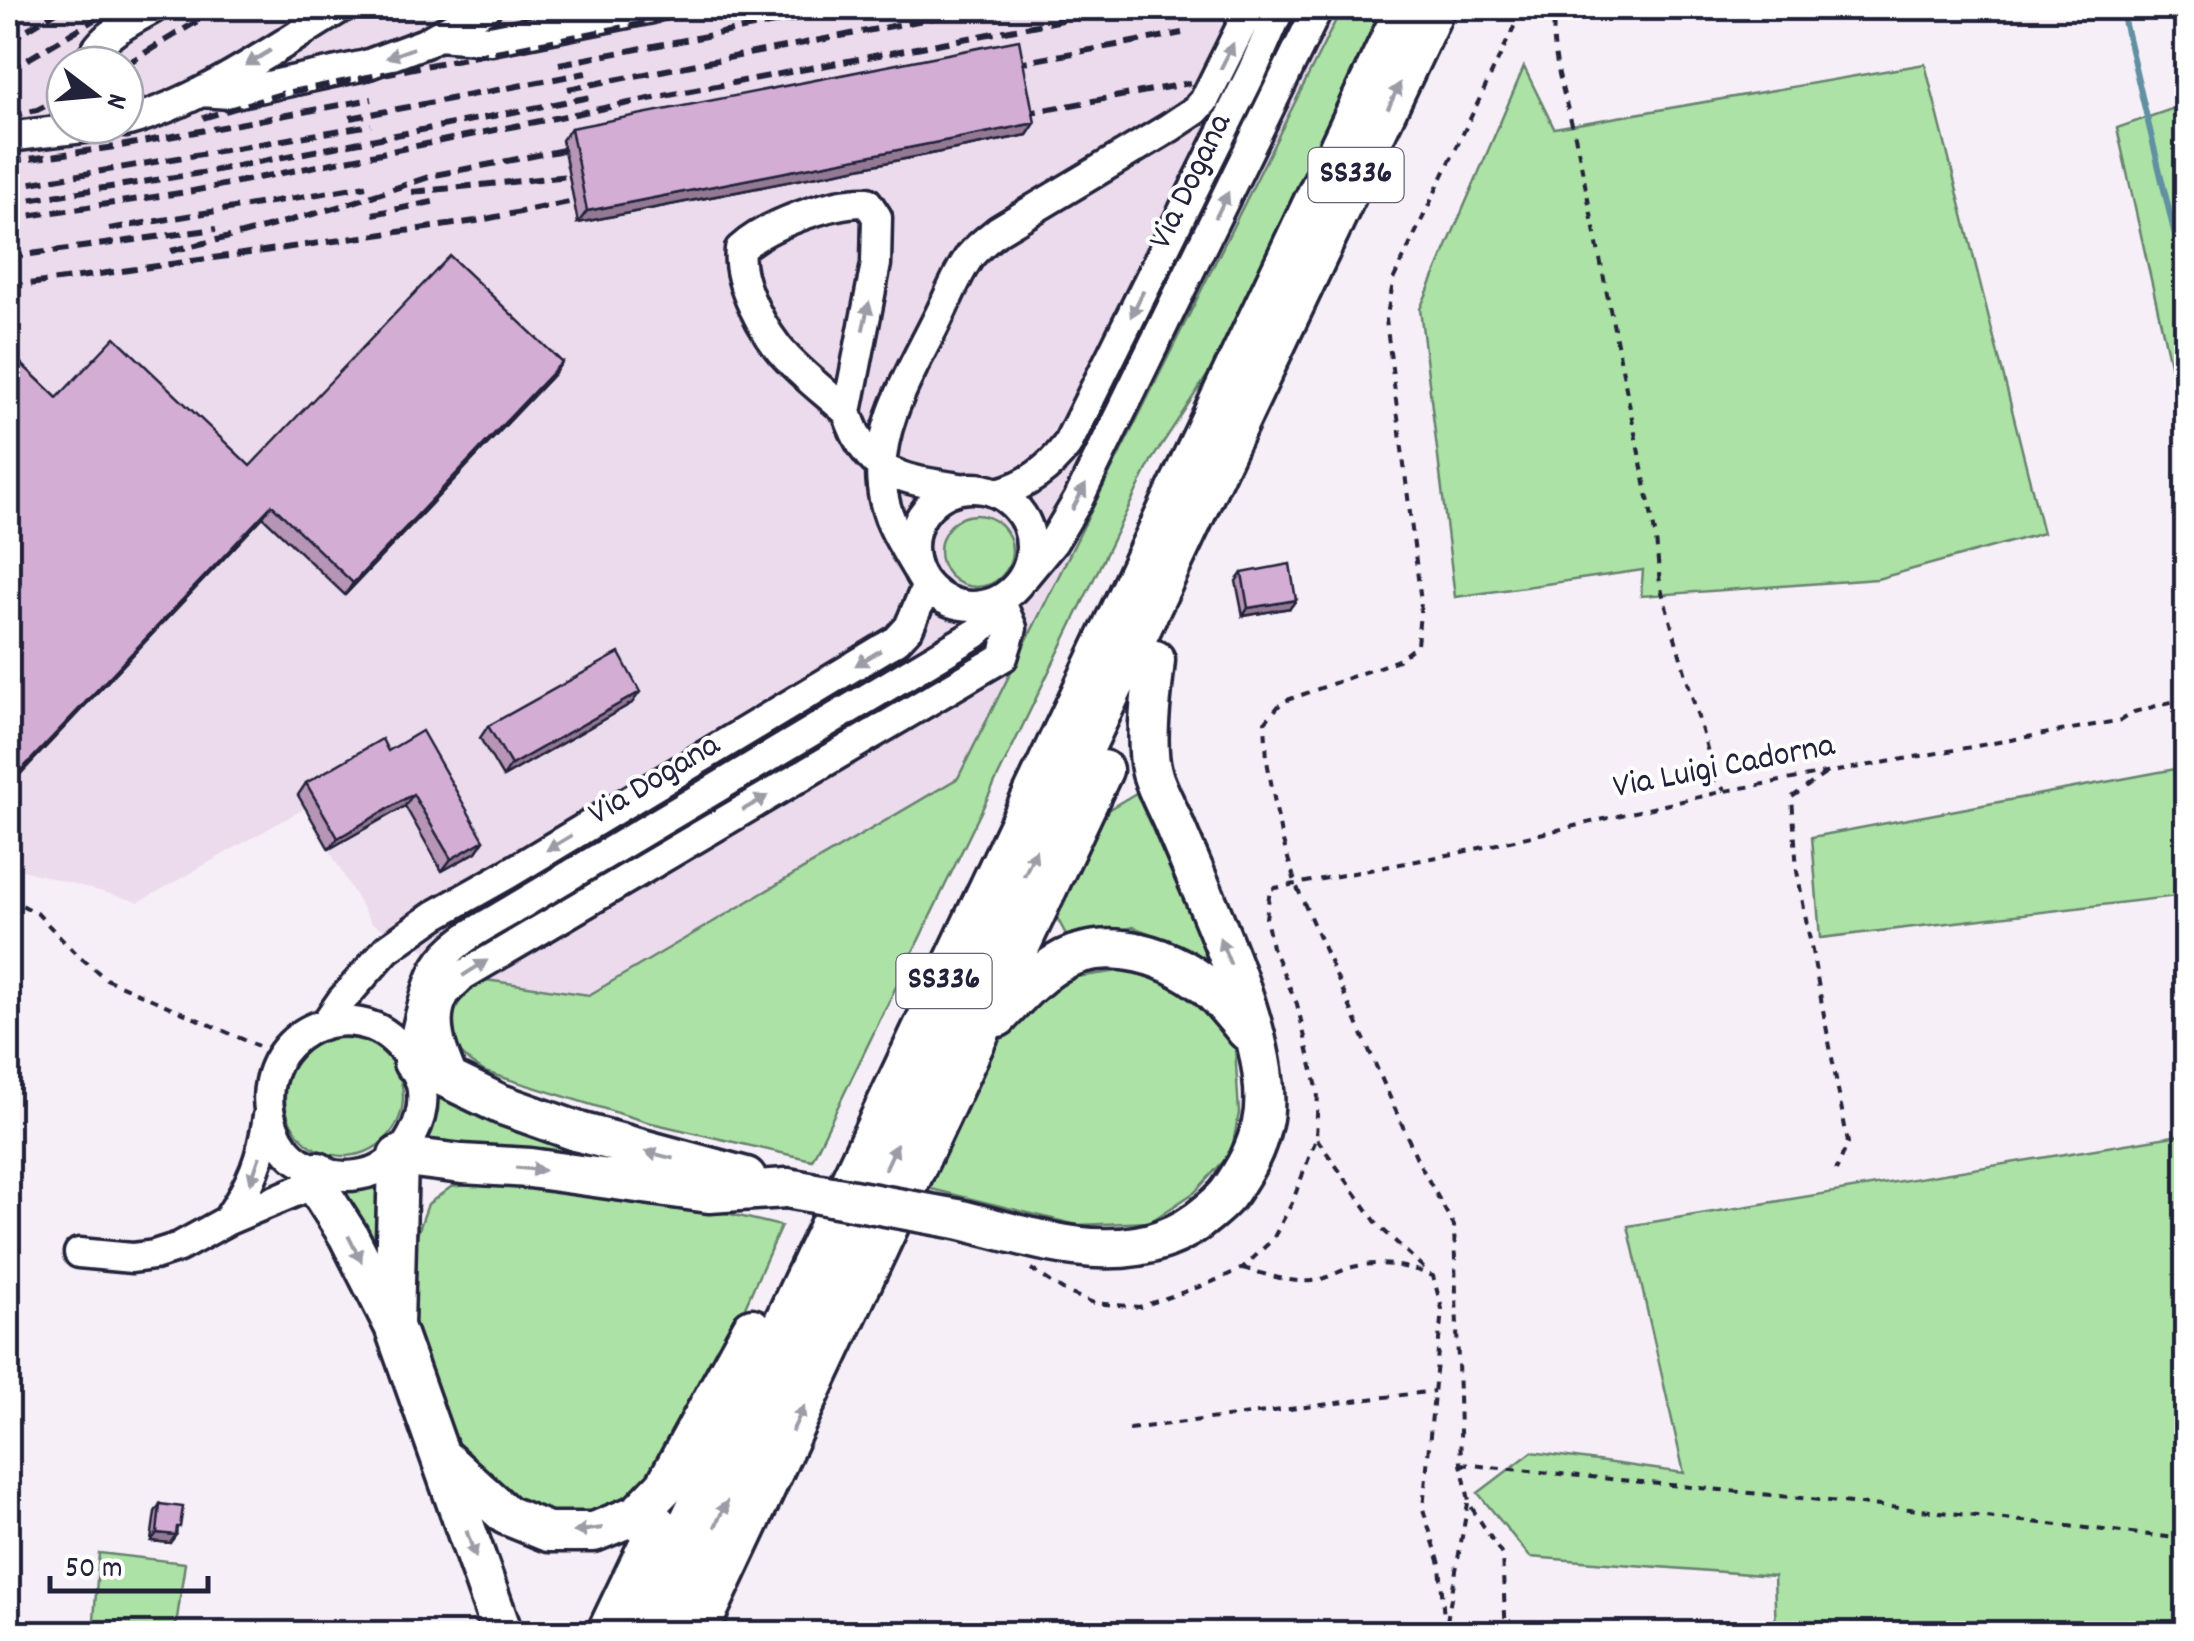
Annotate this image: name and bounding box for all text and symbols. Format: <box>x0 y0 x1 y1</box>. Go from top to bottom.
one-way arrow <box>1218 42 1235 71</box>
north arrow <box>45 45 145 145</box>
one-way arrow <box>385 46 415 61</box>
one-way arrow <box>244 49 272 66</box>
one-way arrow <box>1385 81 1402 110</box>
text: N <box>93 88 135 113</box>
street label: Via Dogana <box>1138 105 1247 258</box>
road number: SS336 <box>1308 148 1404 202</box>
one-way arrow <box>1214 190 1231 219</box>
one-way arrow <box>1129 290 1146 319</box>
one-way arrow <box>859 301 874 332</box>
one-way arrow <box>1070 482 1087 511</box>
one-way arrow <box>854 649 882 666</box>
street label: Via Dogana <box>580 722 731 840</box>
street label: Via Luigi Cadorna <box>1609 722 1840 814</box>
one-way arrow <box>741 795 769 812</box>
one-way arrow <box>544 834 573 851</box>
one-way arrow <box>1022 849 1039 878</box>
one-way arrow <box>1217 936 1233 966</box>
road number: SS336 <box>896 954 992 1008</box>
one-way arrow <box>461 960 489 977</box>
one-way arrow <box>882 1142 899 1171</box>
one-way arrow <box>643 1146 674 1162</box>
one-way arrow <box>247 1155 262 1185</box>
one-way arrow <box>514 1161 546 1177</box>
one-way arrow <box>346 1234 363 1263</box>
one-way arrow <box>789 1404 806 1433</box>
one-way arrow <box>713 1499 730 1528</box>
one-way arrow <box>572 1522 603 1538</box>
one-way arrow <box>465 1529 480 1559</box>
scale bar <box>50 1531 208 1593</box>
text: 50 m <box>65 1549 123 1592</box>

